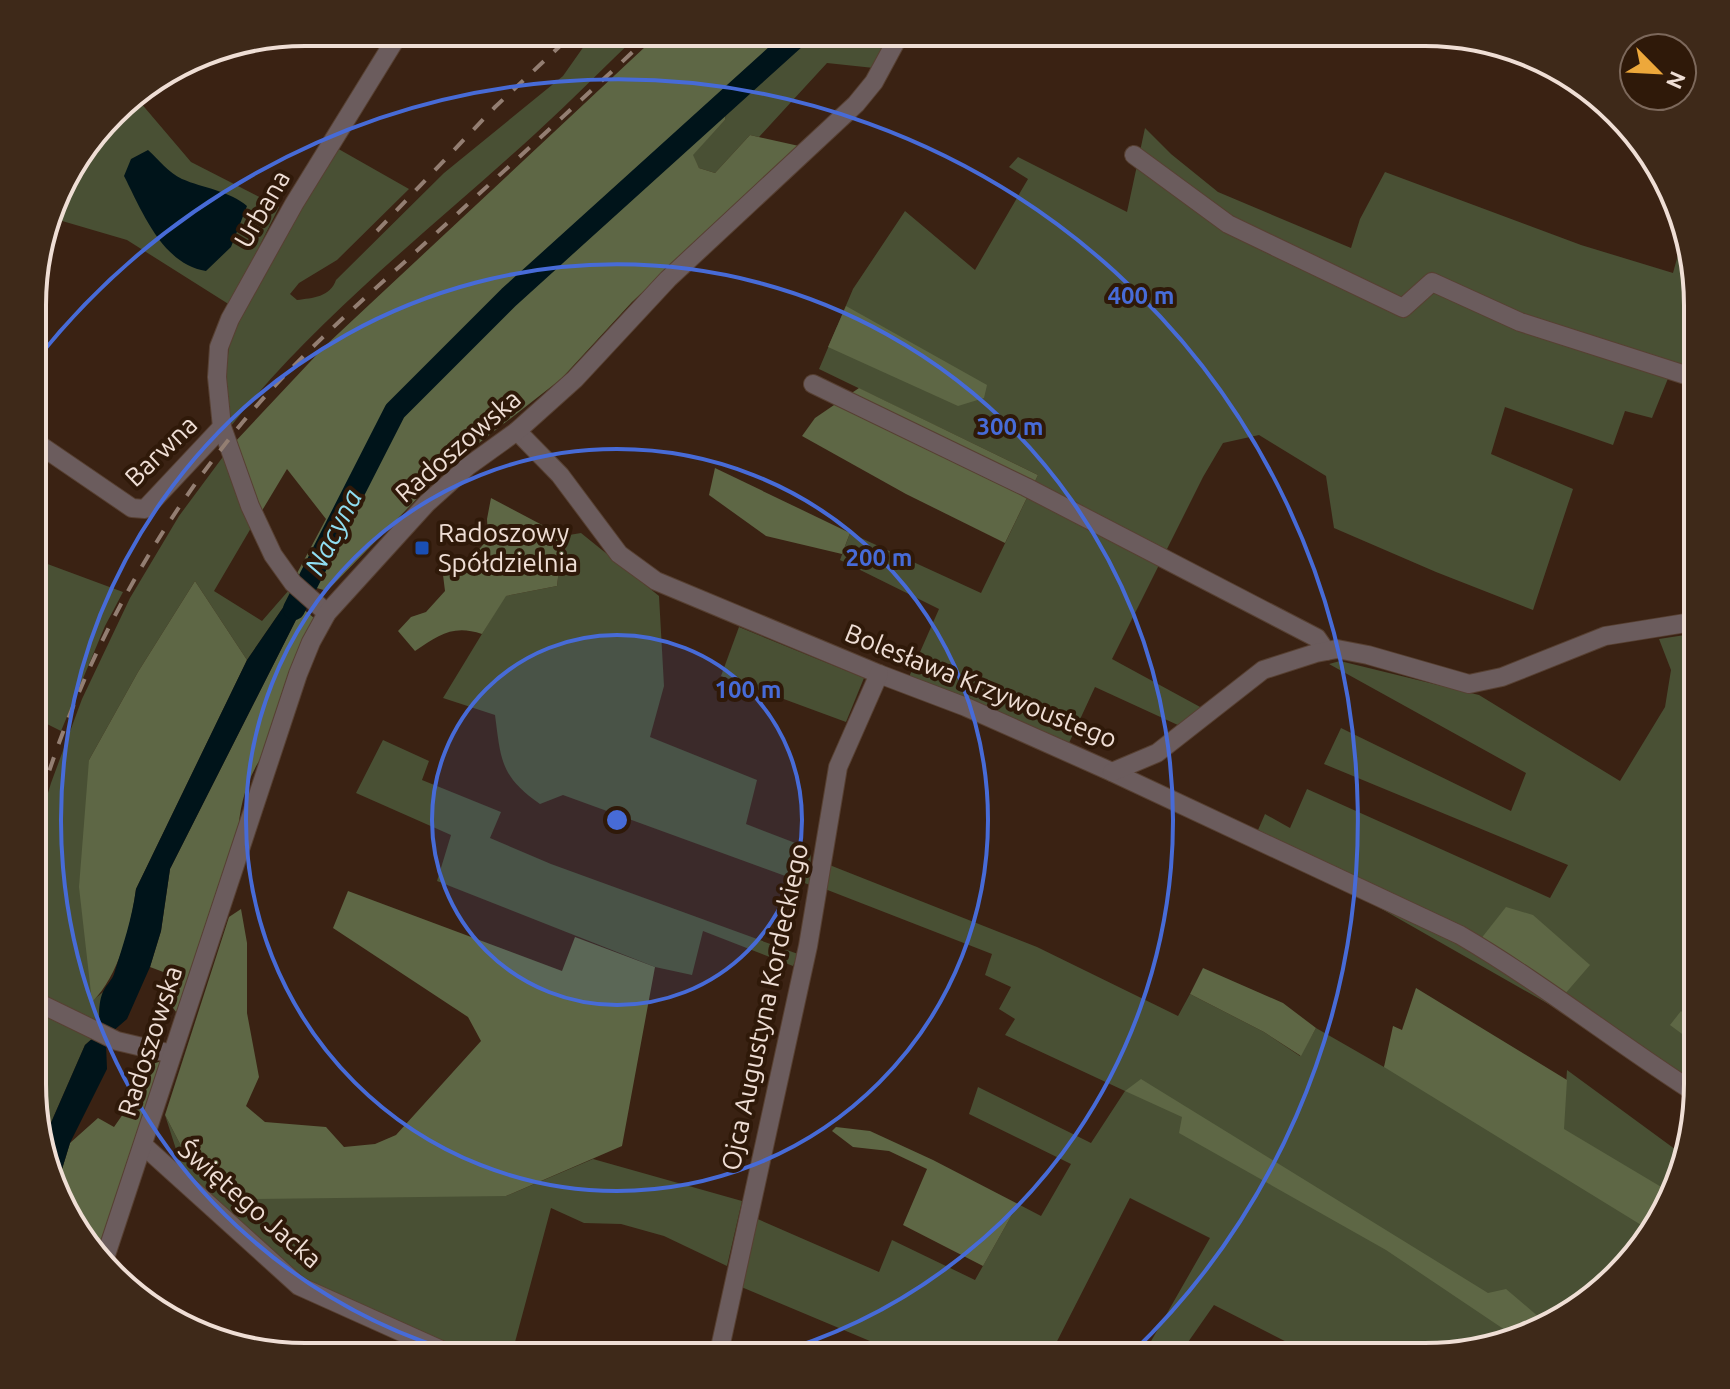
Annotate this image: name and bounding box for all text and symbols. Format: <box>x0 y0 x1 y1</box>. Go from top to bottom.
north arrow <box>1618 32 1698 112</box>
text: N <box>1662 68 1691 93</box>
street label: Urbana <box>228 165 295 253</box>
text: 400 m <box>1108 282 1174 309</box>
street label: Radoszowska <box>389 384 526 508</box>
street label: Barwna <box>119 409 203 492</box>
text: 300 m <box>977 413 1043 440</box>
water label: Nacyna <box>298 484 367 580</box>
place label: Radoszowy Spółdzielnia <box>438 518 578 577</box>
marker: Radoszowy Spółdzielnia <box>413 539 431 557</box>
text: 200 m <box>846 544 912 571</box>
street label: Bolesława Krzywoustego <box>841 618 1121 753</box>
text: 100 m <box>715 676 781 703</box>
centre of rings <box>603 806 631 834</box>
street label: Ojca Augustyna Kordeckiego <box>716 841 813 1173</box>
street label: Radoszowska <box>112 962 187 1120</box>
street label: Świętego Jacka <box>173 1134 328 1274</box>

